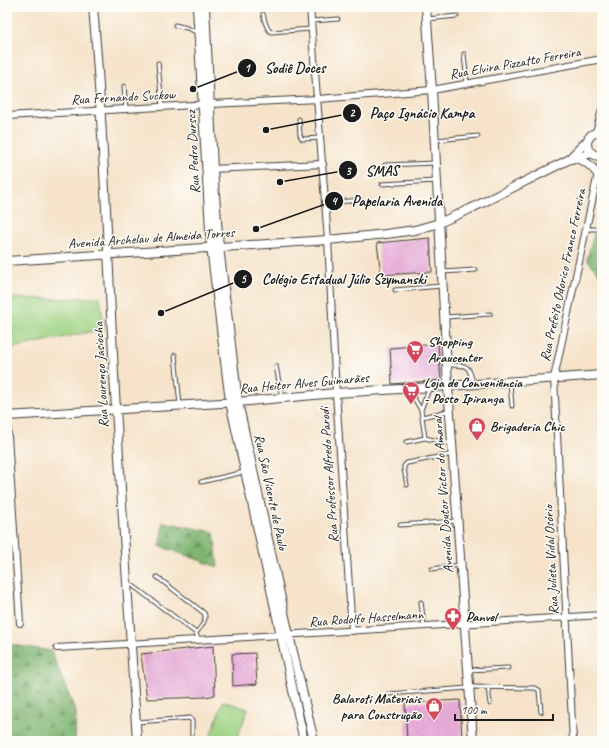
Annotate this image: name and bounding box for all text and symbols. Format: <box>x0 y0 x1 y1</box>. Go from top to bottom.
street label: Rua Elvira Pizzatto Ferreira <box>448 43 583 83</box>
callout: Sodiê Doces <box>237 55 333 82</box>
text: Sodiê Doces <box>265 59 327 78</box>
text: 1 <box>244 60 251 76</box>
street label: Rua Fernando Suckow <box>71 86 177 108</box>
callout: Paço Ignácio Kampa <box>342 99 482 126</box>
text: Paço Ignácio Kampa <box>370 104 476 123</box>
text: 2 <box>349 105 356 121</box>
street label: Rua Pedro Durscz <box>182 108 204 194</box>
callout: SMAS <box>338 157 407 184</box>
text: SMAS <box>365 162 401 181</box>
text: 3 <box>345 163 352 179</box>
street label: Rua Prefeito Odorico Franco Ferreira <box>536 186 590 363</box>
callout: Papelaria Avenida <box>324 187 450 214</box>
text: Papelaria Avenida <box>352 192 444 211</box>
text: 4 <box>331 193 338 209</box>
street label: Avenida Archelau de Almeida Torres <box>67 224 236 252</box>
callout: Colégio Estadual Júlio Szymanski <box>233 266 434 293</box>
text: Colégio Estadual Júlio Szymanski <box>262 270 428 289</box>
text: 5 <box>240 271 247 287</box>
street label: Rua Lourenço Jasiocha <box>90 320 112 428</box>
place label: Shopping Araucenter <box>428 333 484 366</box>
supermarket icon: Shopping Araucenter <box>405 339 425 364</box>
street label: Rua Heitor Alves Guimarães <box>239 369 371 397</box>
place label: Loja de Conveniência - Posto Ipiranga <box>424 374 523 407</box>
supermarket icon: Loja de Conveniência - Posto Ipiranga <box>401 380 421 405</box>
street label: Rua Professor Alfredo Parodi <box>316 404 342 543</box>
street label: Avenida Doutor Victor do Amaral <box>429 414 457 574</box>
shop icon: Brigaderia Chic <box>467 416 487 441</box>
place label: Brigaderia Chic <box>490 418 565 435</box>
street label: Rua São Vicente de Paulo <box>250 433 292 553</box>
street label: Rua Julieta Vidal Osório <box>540 503 562 615</box>
street label: Rua Rodolfo Hasselmann <box>308 605 424 630</box>
pharmacy icon: Panvel <box>443 606 463 631</box>
place label: Panvel <box>466 608 499 625</box>
place label: Balaroti Materiais para Construção <box>332 690 423 723</box>
shop icon: Balaroti Materiais para Construção <box>424 696 444 721</box>
scale bar <box>455 696 553 722</box>
text: 100 m <box>461 702 488 718</box>

